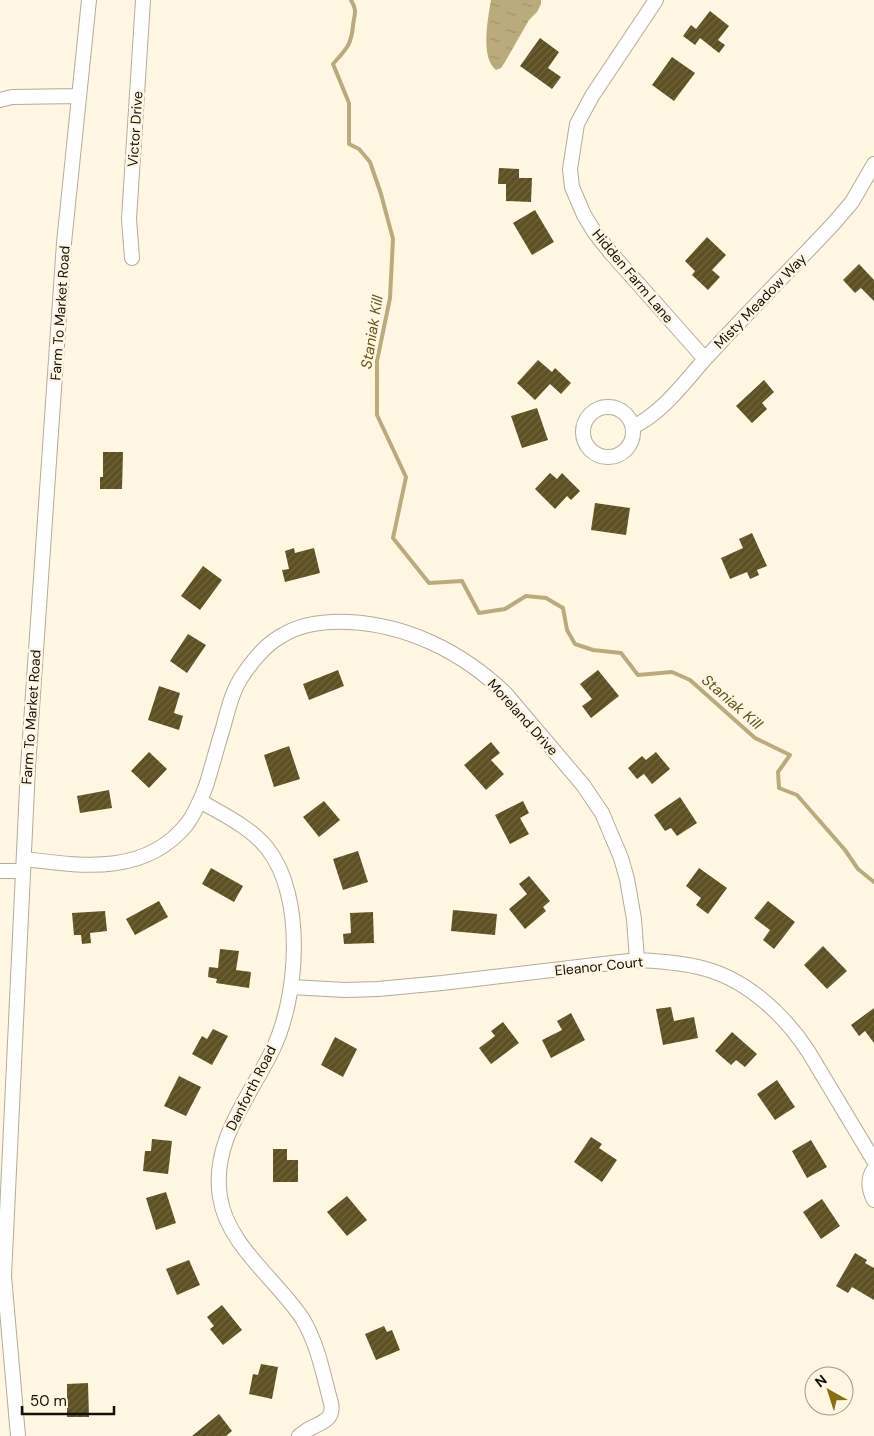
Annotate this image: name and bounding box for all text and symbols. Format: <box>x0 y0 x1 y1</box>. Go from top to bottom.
street label: Victor Drive <box>123 90 147 168</box>
street label: Hidden Farm Lane <box>588 225 678 327</box>
street label: Farm To Market Road <box>46 245 74 381</box>
street label: Misty Meadow Way <box>710 249 810 352</box>
water label: Staniak Kill <box>356 293 388 370</box>
street label: Farm To Market Road <box>17 649 45 785</box>
water label: Staniak Kill <box>697 670 767 734</box>
street label: Moreland Drive <box>484 675 562 759</box>
street label: Eleanor Court <box>554 952 644 980</box>
street label: Danforth Road <box>222 1042 280 1134</box>
north arrow <box>804 1366 854 1416</box>
text: N <box>811 1371 830 1391</box>
scale bar <box>22 1384 115 1416</box>
text: 50 m <box>30 1391 67 1411</box>

